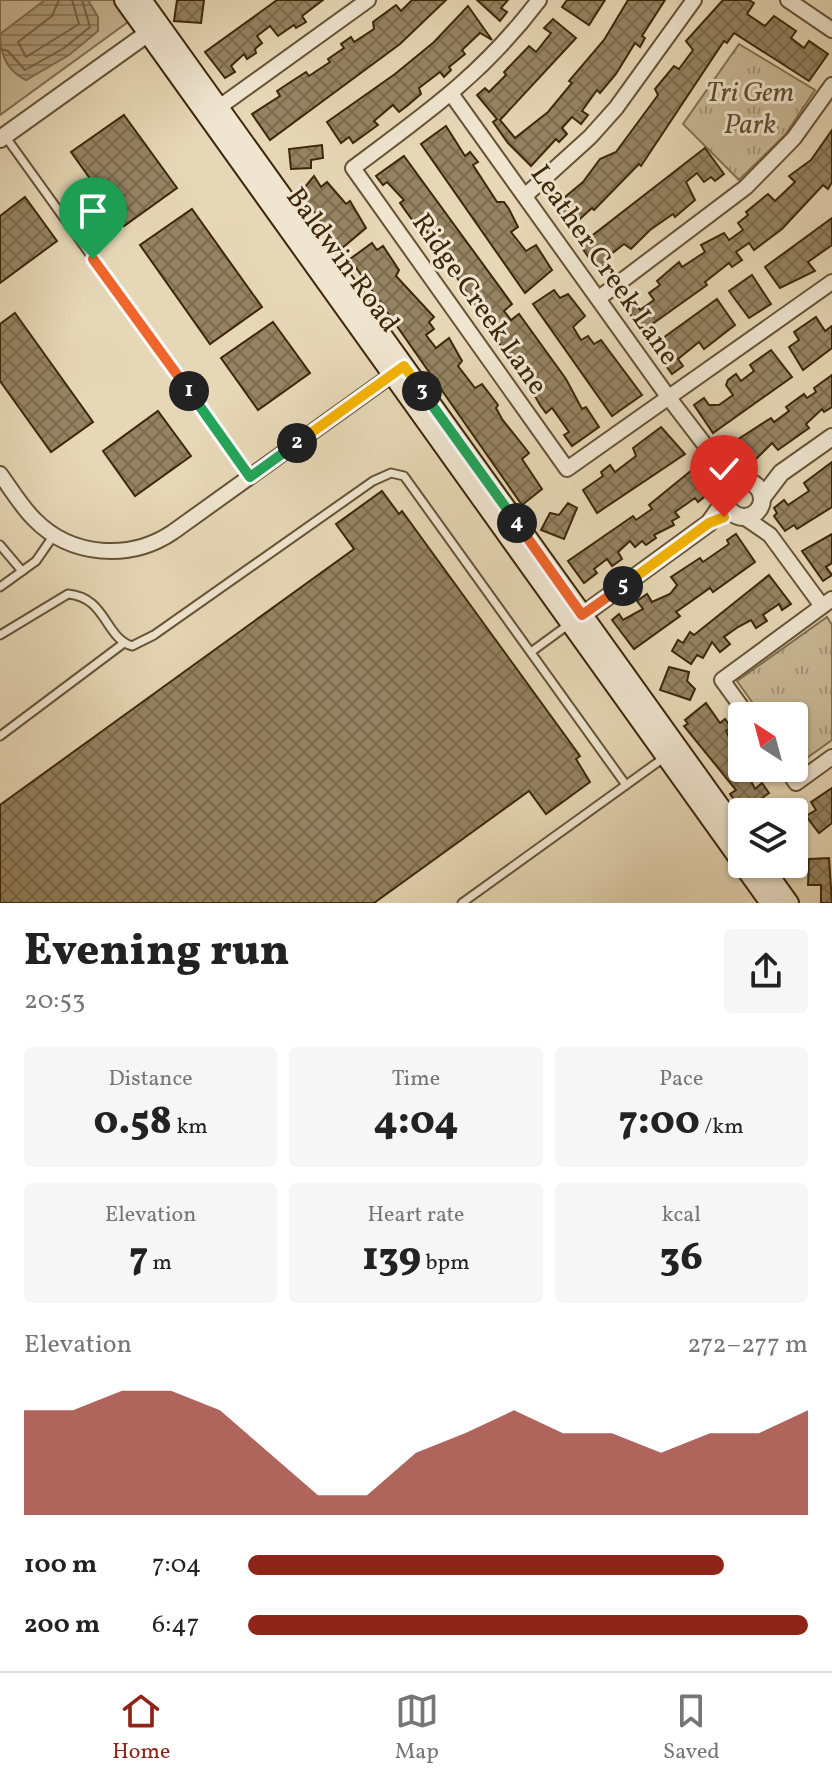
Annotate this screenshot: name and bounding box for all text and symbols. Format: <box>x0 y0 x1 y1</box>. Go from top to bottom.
park label: Tri Gem Park <box>706 74 794 145</box>
street label: Leather Creek Lane <box>520 157 688 374</box>
pin <box>59 177 127 259</box>
street label: Baldwin Road <box>276 180 408 341</box>
icon: arrive <box>71 189 115 233</box>
street label: Ridge Creek Lane <box>402 206 556 403</box>
pin: 1 <box>169 371 209 411</box>
pin: 3 <box>402 371 442 411</box>
text: 1 <box>185 375 193 406</box>
text: 3 <box>416 375 428 406</box>
pin: 2 <box>277 423 317 463</box>
text: 2 <box>291 427 303 458</box>
pin <box>690 435 758 517</box>
icon: check <box>702 447 746 491</box>
pin: 4 <box>497 503 537 543</box>
text: 4 <box>510 507 524 538</box>
pin: 5 <box>603 566 643 606</box>
text: 5 <box>618 570 628 601</box>
north arrow <box>728 702 808 782</box>
map controls <box>728 702 808 878</box>
button: layers <box>728 798 808 878</box>
text: Evening run <box>24 922 290 983</box>
button: share <box>724 929 808 1013</box>
text: 20:53 <box>24 983 85 1019</box>
text: Distance <box>109 1064 193 1095</box>
text: Time <box>392 1064 440 1095</box>
text: Pace <box>659 1064 703 1095</box>
text: 0.58 <box>93 1095 172 1151</box>
text: 4:04 <box>374 1095 458 1151</box>
text: 7:00 <box>619 1095 700 1151</box>
text: km <box>172 1112 208 1143</box>
text: /km <box>700 1112 744 1143</box>
text: Elevation <box>105 1200 196 1231</box>
text: Heart rate <box>367 1200 465 1231</box>
text: kcal <box>662 1200 701 1231</box>
text: 7 <box>129 1231 148 1287</box>
text: 139 <box>362 1231 421 1287</box>
text: 36 <box>660 1231 703 1287</box>
text: m <box>148 1248 172 1279</box>
text: bpm <box>421 1248 470 1279</box>
text: Elevation <box>24 1327 132 1363</box>
text: 272–277 m <box>687 1327 808 1363</box>
text: 100 m <box>24 1547 97 1583</box>
text: 7:04 <box>152 1547 201 1583</box>
text: 200 m <box>24 1607 100 1643</box>
text: 6:47 <box>152 1607 199 1643</box>
tab: Home <box>112 1689 170 1768</box>
tab: Map <box>395 1689 439 1768</box>
tab: Saved <box>663 1689 720 1768</box>

